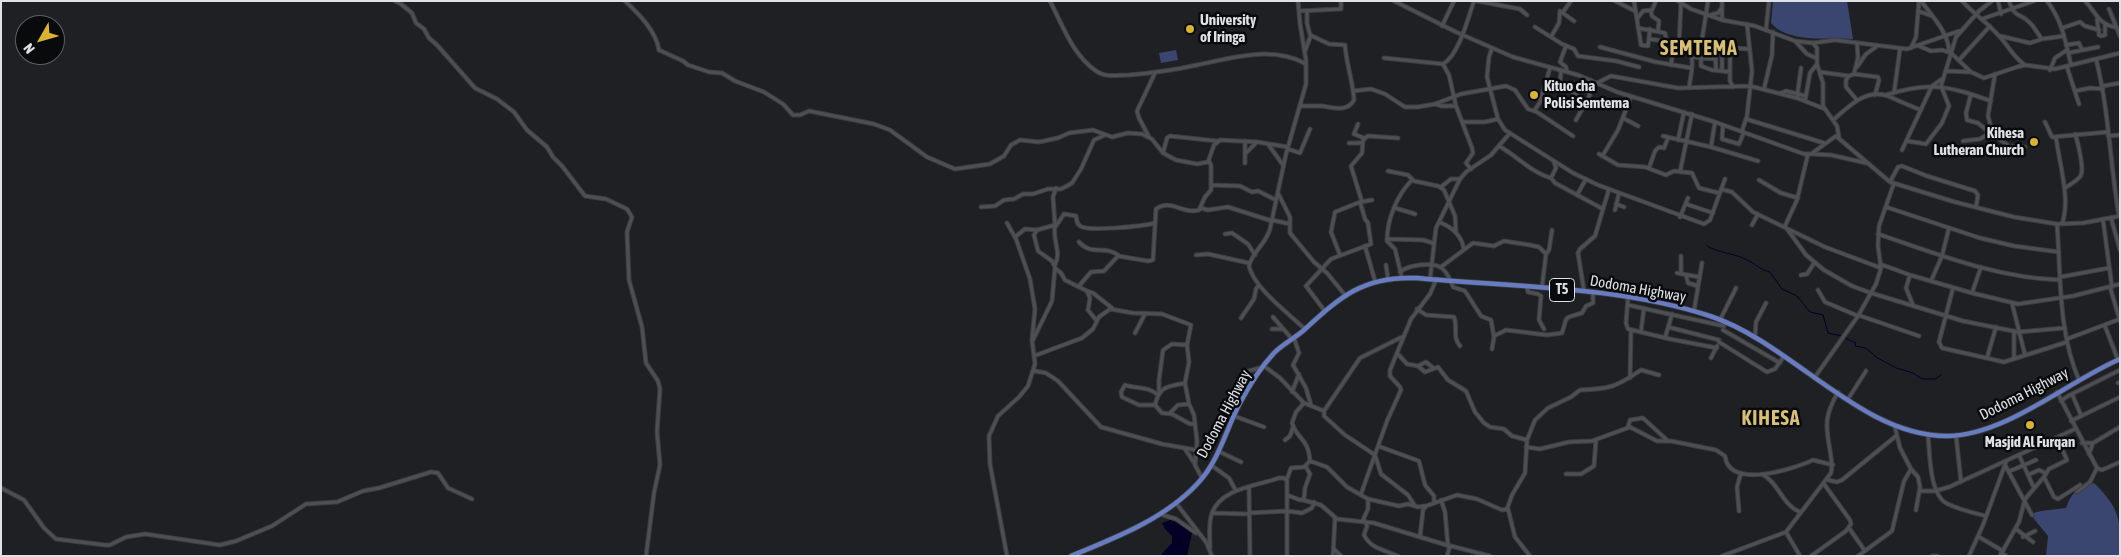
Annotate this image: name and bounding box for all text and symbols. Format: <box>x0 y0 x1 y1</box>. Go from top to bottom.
place label: University of Iringa <box>1200 11 1256 46</box>
north arrow <box>15 15 65 65</box>
marker: University of Iringa <box>1184 23 1196 35</box>
district label: SEMTEMA <box>1659 37 1739 61</box>
text: N <box>20 40 38 57</box>
place label: Kituo cha Polisi Semtema <box>1544 77 1629 112</box>
marker: Kituo cha Polisi Semtema <box>1528 89 1540 101</box>
place label: Kihesa Lutheran Church <box>1934 124 2024 159</box>
marker: Kihesa Lutheran Church <box>2028 136 2040 148</box>
street label: Dodoma Highway <box>1589 272 1687 306</box>
road number: T5 <box>1550 278 1574 302</box>
street label: Dodoma Highway <box>1977 364 2071 424</box>
street label: Dodoma Highway <box>1193 367 1255 461</box>
district label: KIHESA <box>1741 407 1801 431</box>
marker: Masjid Al Furqan <box>2024 419 2036 431</box>
place label: Masjid Al Furqan <box>1985 433 2075 451</box>

